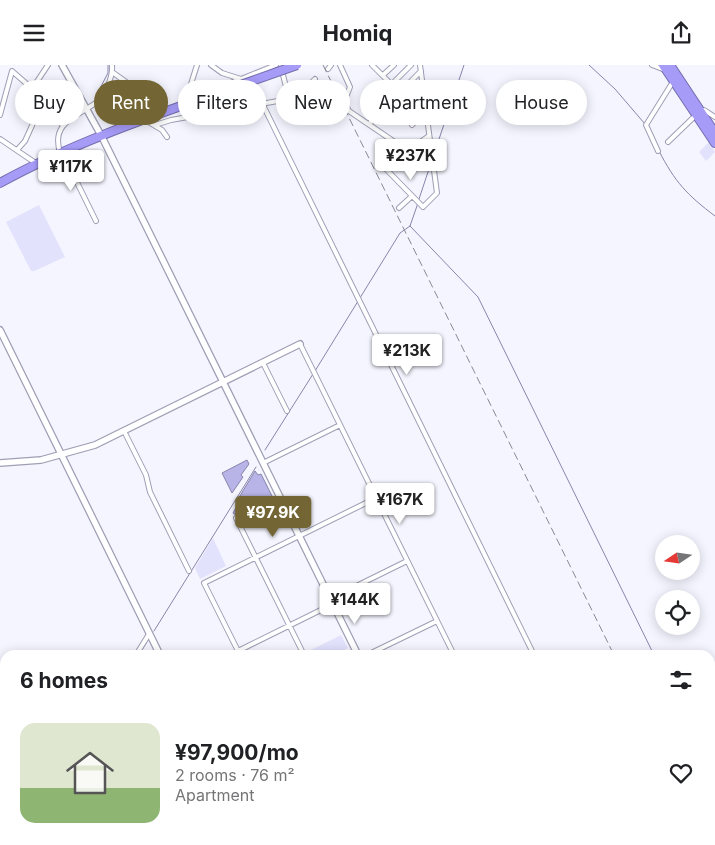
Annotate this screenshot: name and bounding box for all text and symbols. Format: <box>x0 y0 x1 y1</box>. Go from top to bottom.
icon: menu <box>20 19 48 47</box>
icon: share <box>667 19 695 47</box>
text: Homiq <box>323 20 392 46</box>
chip: Buy <box>15 80 84 125</box>
chip: Rent <box>94 80 168 125</box>
chip: Filters <box>178 80 266 125</box>
chip: New <box>276 80 350 125</box>
chip: Apartment <box>360 80 486 125</box>
chip: House <box>496 80 587 125</box>
pin: ¥237K <box>376 139 446 181</box>
text: ¥237K <box>386 145 436 165</box>
pin: ¥117K <box>36 149 106 192</box>
text: ¥117K <box>49 156 93 176</box>
pin: ¥213K <box>372 333 442 376</box>
text: ¥213K <box>383 340 431 360</box>
pin: ¥167K <box>365 483 435 525</box>
text: ¥167K <box>376 489 424 509</box>
pin: ¥97.9K <box>232 495 314 538</box>
text: ¥97.9K <box>246 502 300 522</box>
north arrow <box>655 535 700 580</box>
map controls <box>655 535 700 635</box>
pin: ¥144K <box>320 583 390 625</box>
text: ¥144K <box>330 589 380 609</box>
button: locate <box>655 590 700 635</box>
icon: filters <box>667 666 695 694</box>
text: 6 homes <box>20 668 108 693</box>
text: ¥97,900/mo <box>175 740 299 765</box>
icon: home <box>60 743 120 803</box>
icon: heart <box>667 759 695 787</box>
text: 2 rooms · 76 m² <box>175 765 295 785</box>
text: Apartment <box>175 785 255 805</box>

